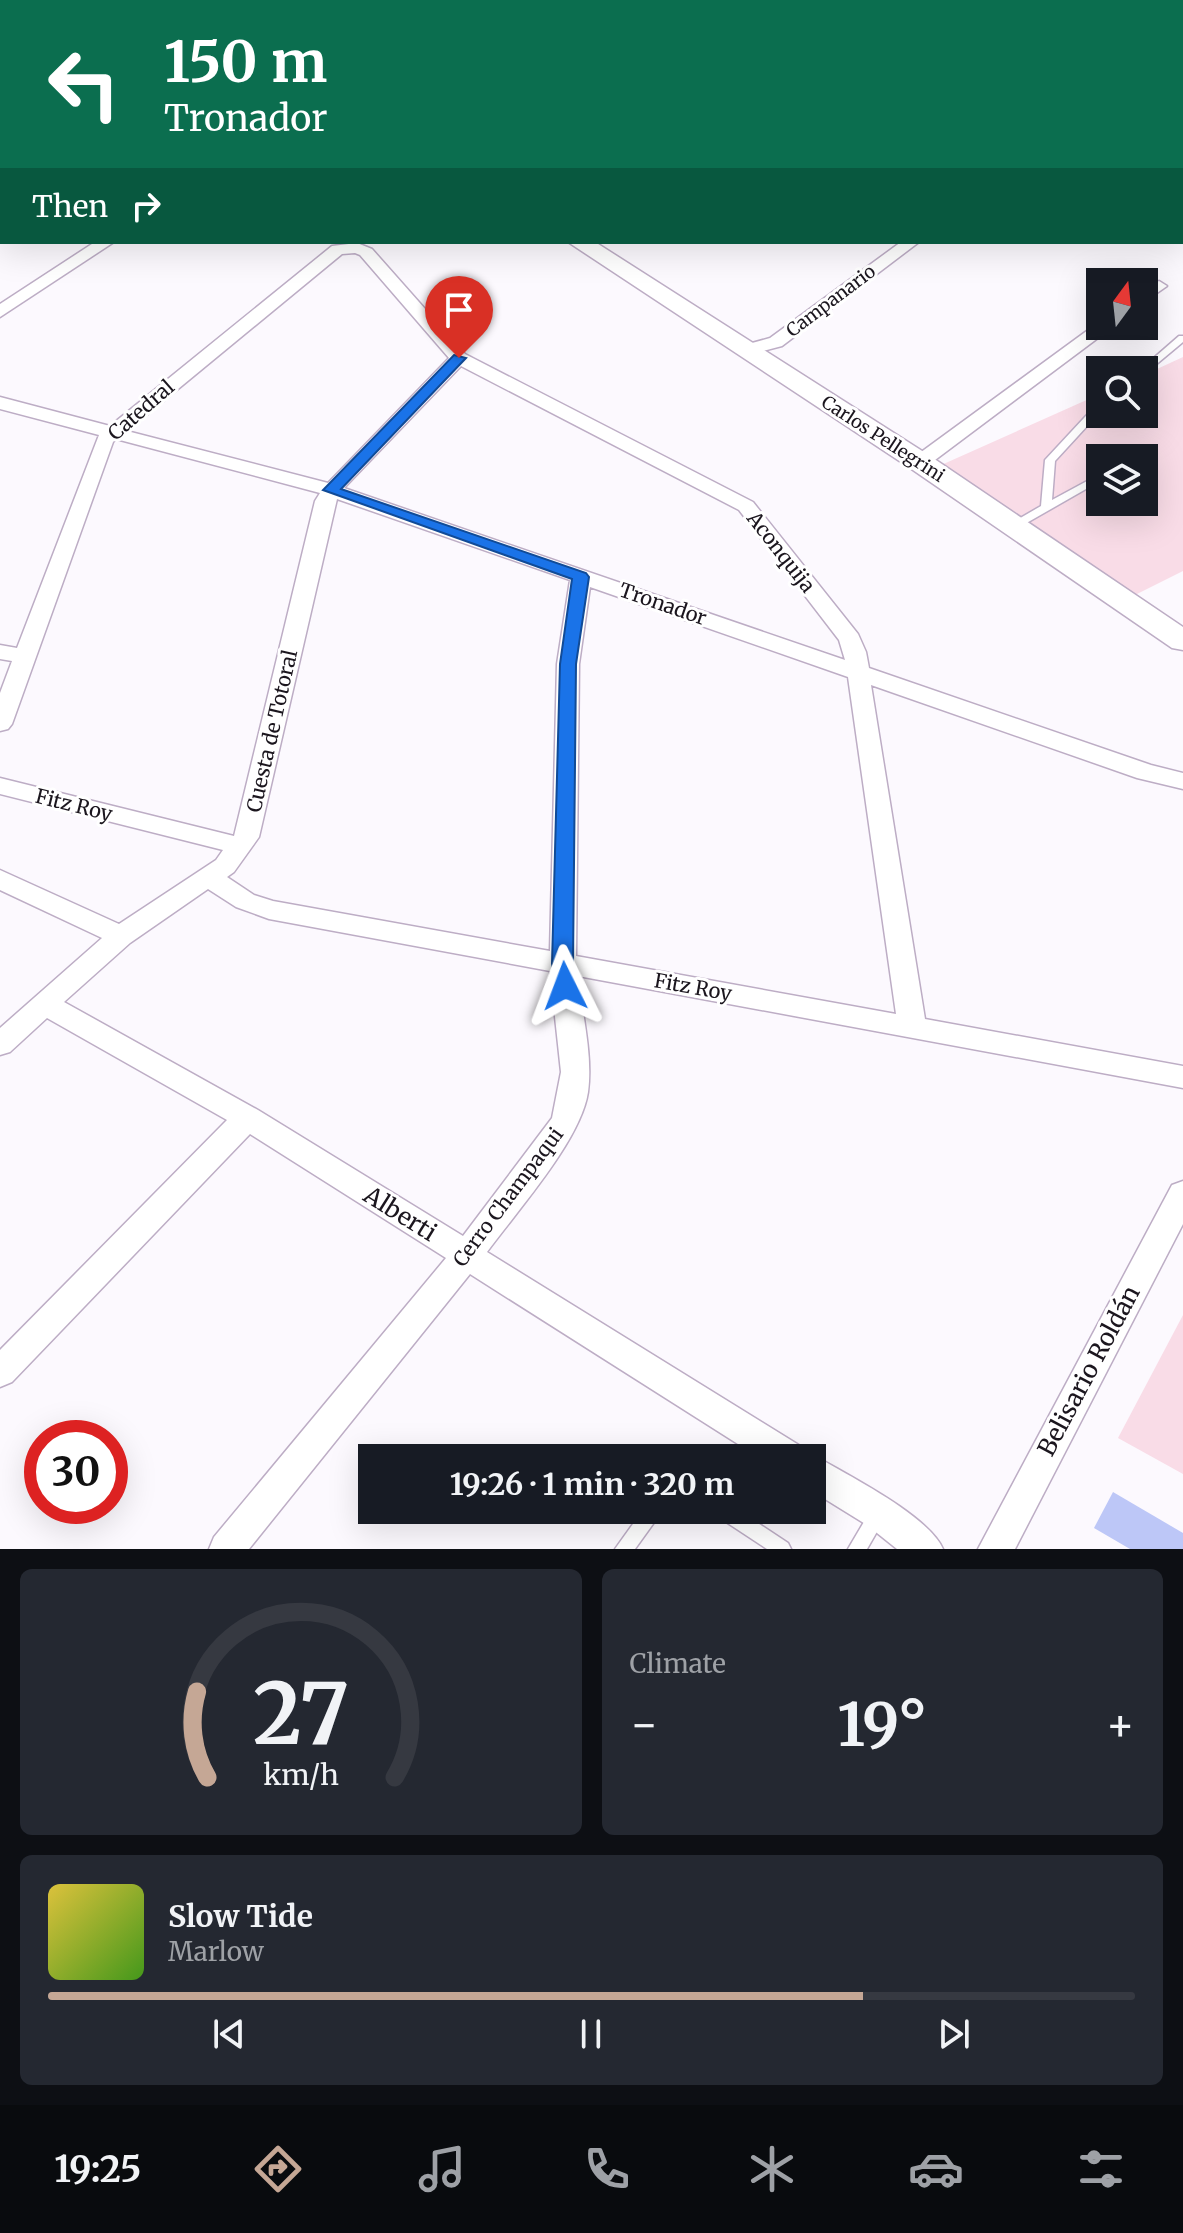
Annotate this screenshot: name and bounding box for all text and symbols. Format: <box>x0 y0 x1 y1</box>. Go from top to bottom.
text: 150 m <box>164 27 327 97</box>
icon: left <box>32 32 136 136</box>
text: Tronador <box>164 96 327 141</box>
icon: right <box>124 184 168 228</box>
text: Then <box>32 187 108 225</box>
street label: Campanario <box>781 260 880 342</box>
north arrow <box>1086 268 1158 340</box>
map controls <box>1086 268 1158 516</box>
pin <box>425 276 493 358</box>
icon: arrive <box>437 288 481 332</box>
button: search <box>1086 356 1158 428</box>
street label: Catedral <box>102 374 179 445</box>
street label: Carlos Pellegrini <box>817 390 949 487</box>
button: layers <box>1086 444 1158 516</box>
street label: Aconquija <box>741 505 821 597</box>
street label: Tronador <box>616 577 710 630</box>
street label: Cuesta de Totoral <box>241 647 302 815</box>
street label: Fitz Roy <box>33 783 116 826</box>
position arrow <box>523 944 607 1028</box>
street label: Fitz Roy <box>652 967 734 1006</box>
street label: Cerro Champaqui <box>447 1122 568 1271</box>
street label: Alberti <box>357 1179 443 1248</box>
street label: Belisario Roldán <box>1031 1280 1147 1461</box>
speed limit sign: 30 <box>24 1420 128 1524</box>
text: 19:26 · 1 min · 320 m <box>450 1465 734 1503</box>
text: Climate <box>630 1647 726 1680</box>
text: 27 <box>253 1662 349 1767</box>
text: 19° <box>837 1687 927 1762</box>
text: − <box>630 1697 659 1752</box>
text: + <box>1106 1697 1135 1752</box>
text: km/h <box>263 1757 339 1793</box>
text: Slow Tide <box>168 1897 313 1935</box>
text: Marlow <box>168 1935 264 1968</box>
icon: previous <box>207 2012 251 2056</box>
icon: pause <box>569 2012 613 2056</box>
icon: next <box>932 2012 976 2056</box>
icon: directions <box>250 2141 306 2197</box>
icon: music <box>414 2141 470 2197</box>
icon: phone <box>579 2141 635 2197</box>
icon: climate <box>744 2141 800 2197</box>
icon: car <box>908 2141 964 2197</box>
icon: filters <box>1073 2141 1129 2197</box>
text: 19:25 <box>54 2147 141 2192</box>

